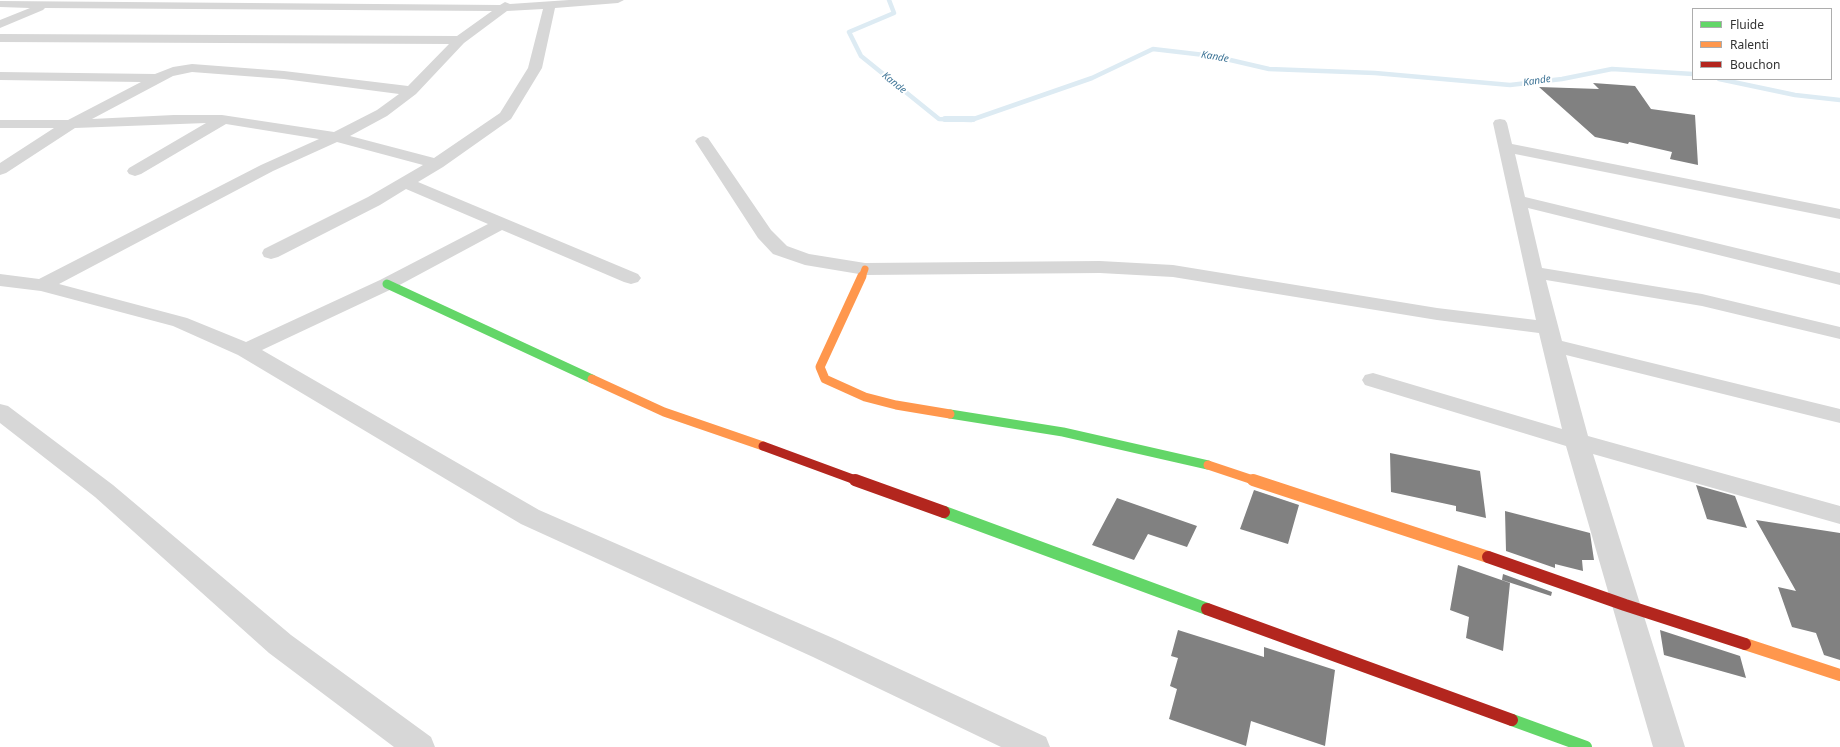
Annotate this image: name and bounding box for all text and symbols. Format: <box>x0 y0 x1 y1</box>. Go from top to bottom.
legend <box>1692 8 1832 80</box>
text: Fluide <box>1730 16 1764 33</box>
text: Ralenti <box>1730 36 1769 53</box>
water label: Kande <box>1200 49 1230 65</box>
text: Bouchon <box>1730 56 1780 73</box>
water label: Kande <box>879 70 909 96</box>
water label: Kande <box>1522 73 1552 89</box>

